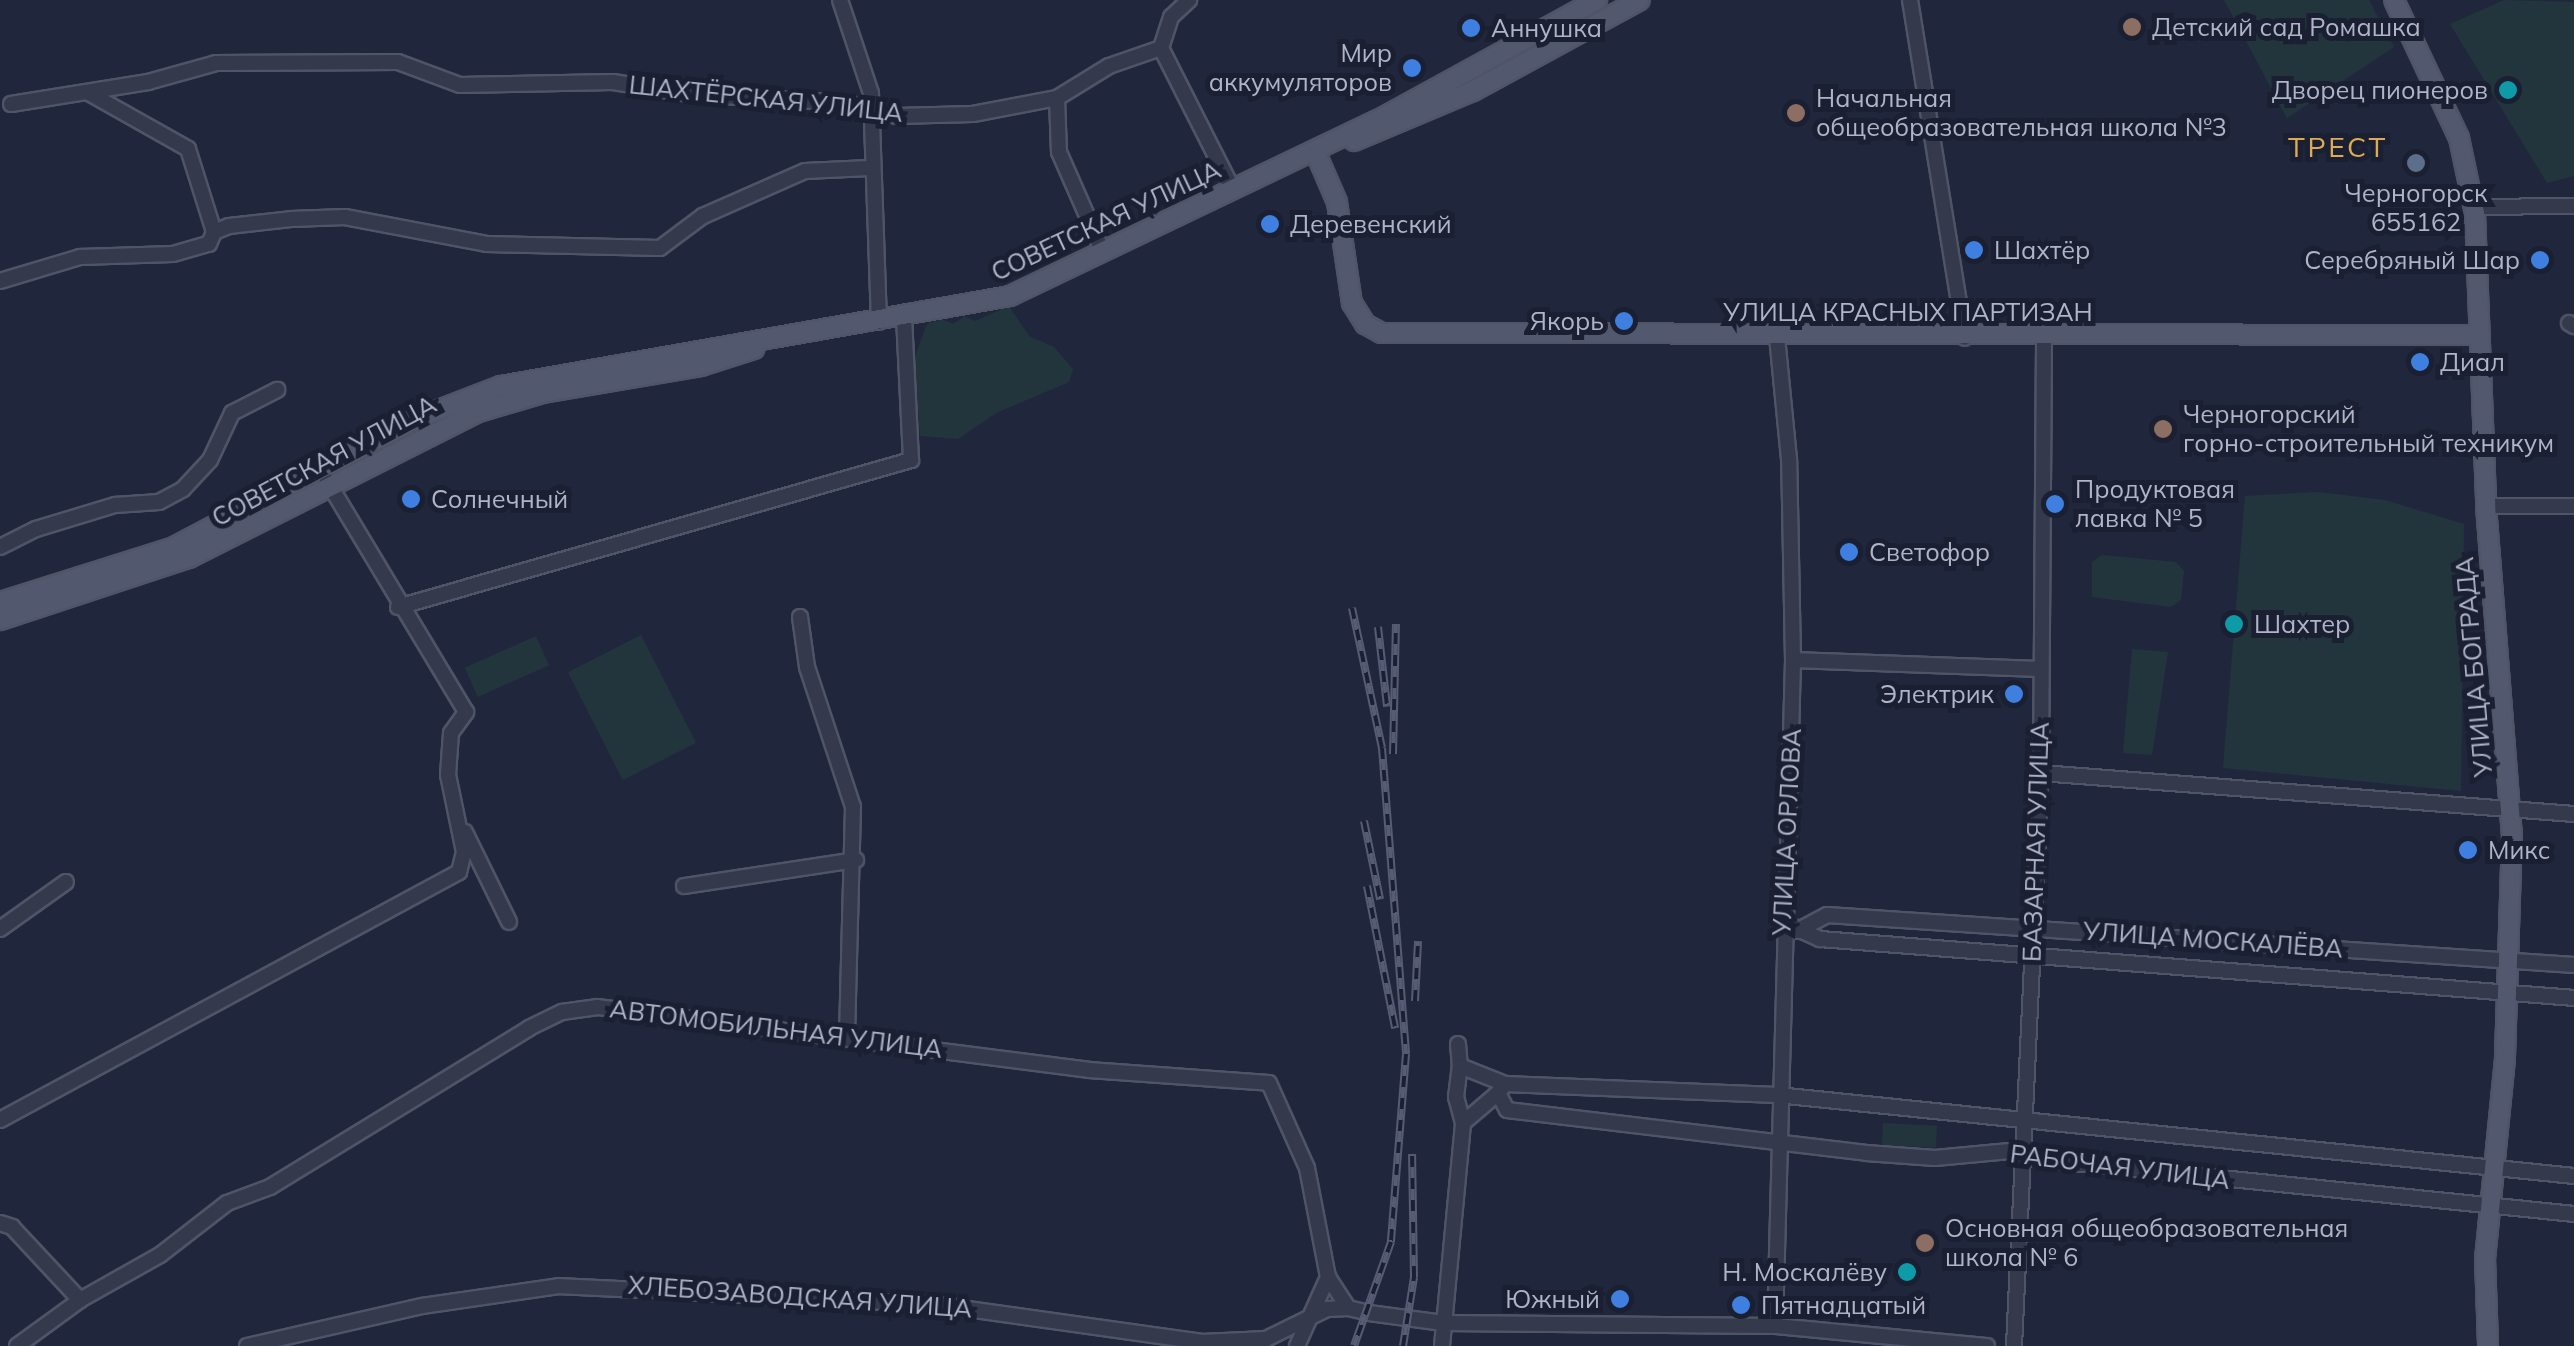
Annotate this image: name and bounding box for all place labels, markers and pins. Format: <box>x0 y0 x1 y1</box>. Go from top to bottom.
place label: Детский сад Ромашка <box>2152 12 2421 42</box>
place label: Аннушка <box>1491 13 1602 43</box>
marker: Детский сад Ромашка <box>2121 16 2143 38</box>
marker: Аннушка <box>1460 17 1482 39</box>
place label: Мир аккумуляторов <box>1209 39 1392 98</box>
marker: Мир аккумуляторов <box>1401 57 1423 79</box>
place label: Дворец пионеров <box>2272 75 2488 105</box>
marker: Дворец пионеров <box>2497 79 2519 101</box>
place label: Начальная общеобразовательная школа №3 <box>1816 84 2227 143</box>
marker: Начальная общеобразовательная школа №3 <box>1785 102 1807 124</box>
marker: Черногорск 655162 <box>2405 152 2427 174</box>
place label: Черногорск 655162 <box>2345 179 2487 238</box>
place label: Деревенский <box>1290 209 1452 239</box>
marker: Деревенский <box>1259 213 1281 235</box>
place label: Шахтёр <box>1994 235 2090 265</box>
marker: Шахтёр <box>1963 239 1985 261</box>
place label: Серебряный Шар <box>2304 245 2520 275</box>
marker: Серебряный Шар <box>2529 249 2551 271</box>
place label: Якорь <box>1530 306 1604 336</box>
marker: Якорь <box>1613 310 1635 332</box>
place label: Диал <box>2440 347 2505 377</box>
marker: Диал <box>2409 351 2431 373</box>
place label: Черногорский горно-строительный техникум <box>2183 400 2554 459</box>
marker: Черногорский горно-строительный техникум <box>2152 418 2174 440</box>
place label: Продуктовая лавка № 5 <box>2075 475 2235 534</box>
place label: Солнечный <box>431 484 568 514</box>
marker: Солнечный <box>400 488 422 510</box>
marker: Продуктовая лавка № 5 <box>2044 493 2066 515</box>
place label: Светофор <box>1869 537 1990 567</box>
marker: Светофор <box>1838 541 1860 563</box>
place label: Шахтер <box>2254 609 2350 639</box>
marker: Шахтер <box>2223 613 2245 635</box>
place label: Электрик <box>1880 679 1994 709</box>
marker: Электрик <box>2003 683 2025 705</box>
place label: Микс <box>2488 835 2550 865</box>
marker: Микс <box>2457 839 2479 861</box>
place label: Основная общеобразовательная школа № 6 <box>1945 1214 2348 1273</box>
marker: Основная общеобразовательная школа № 6 <box>1914 1232 1936 1254</box>
place label: Н. Москалёву <box>1722 1257 1887 1287</box>
marker: Н. Москалёву <box>1896 1261 1918 1283</box>
place label: Южный <box>1505 1284 1600 1314</box>
marker: Южный <box>1609 1288 1631 1310</box>
place label: Пятнадцатый <box>1761 1290 1926 1320</box>
marker: Пятнадцатый <box>1730 1294 1752 1316</box>

